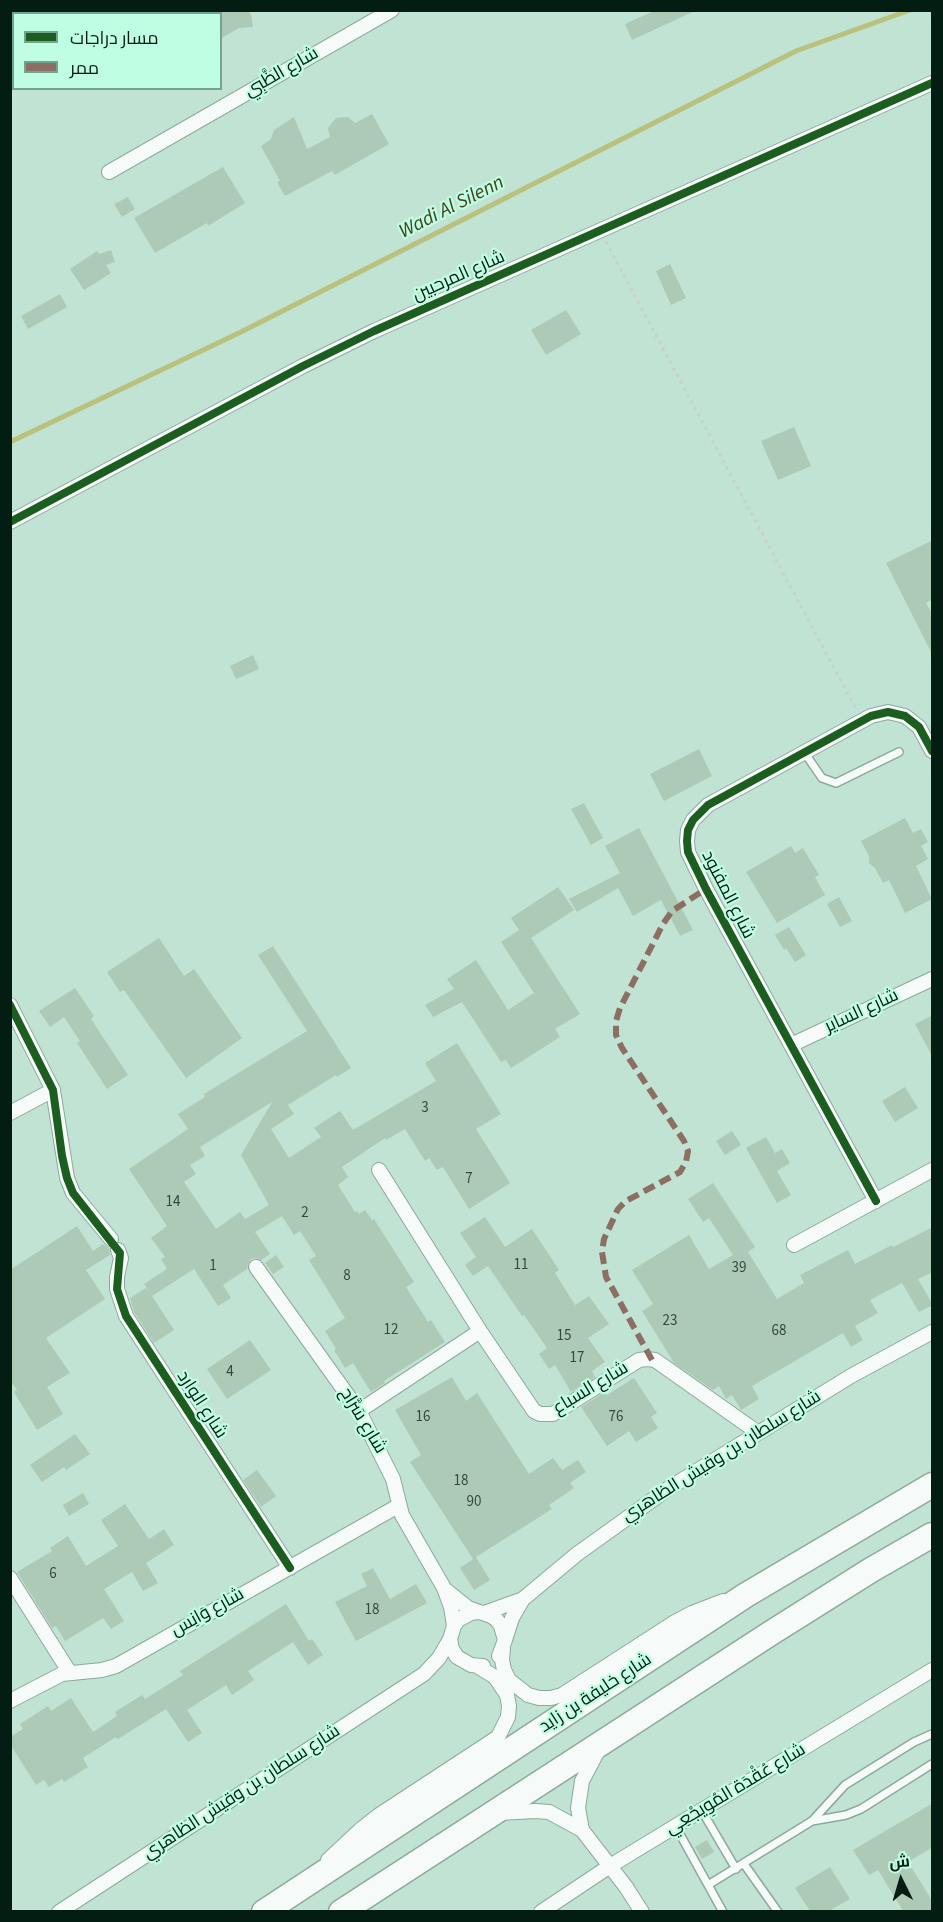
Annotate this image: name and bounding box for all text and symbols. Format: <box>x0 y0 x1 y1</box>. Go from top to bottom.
legend <box>12 12 222 90</box>
text: مسار دراجات <box>70 26 158 51</box>
street label: شارع الظَّبِي <box>241 43 323 103</box>
text: ممر <box>70 56 99 81</box>
water label: Wadi Al Silenn <box>395 171 509 245</box>
street label: شارع المرحبين <box>409 247 509 307</box>
street label: شارع المفنود <box>696 847 758 943</box>
street label: شارع الساير <box>822 985 902 1039</box>
house number: 3 <box>421 1100 429 1118</box>
house number: 7 <box>465 1171 473 1189</box>
house number: 14 <box>166 1194 180 1212</box>
house number: 2 <box>301 1205 309 1223</box>
house number: 11 <box>514 1257 528 1275</box>
house number: 1 <box>209 1258 217 1276</box>
house number: 39 <box>732 1260 746 1278</box>
house number: 8 <box>343 1268 351 1286</box>
house number: 23 <box>663 1313 677 1331</box>
house number: 12 <box>384 1322 398 1340</box>
house number: 68 <box>772 1323 786 1341</box>
house number: 15 <box>557 1328 571 1346</box>
house number: 17 <box>570 1350 584 1368</box>
street label: شارع السباع <box>549 1358 633 1420</box>
house number: 4 <box>226 1364 234 1382</box>
street label: شارع الوارد <box>171 1367 231 1443</box>
street label: شارع سَرَّاح <box>334 1384 390 1458</box>
street label: شارع سلطان بن وقيش الظاهري <box>618 1387 826 1527</box>
house number: 16 <box>416 1409 430 1427</box>
house number: 76 <box>609 1409 623 1427</box>
house number: 18 <box>454 1473 468 1491</box>
house number: 90 <box>467 1494 481 1512</box>
house number: 6 <box>49 1566 57 1584</box>
street label: شارع وَانِس <box>168 1584 248 1642</box>
house number: 18 <box>365 1602 379 1620</box>
street label: شارع خليفة بن زايد <box>536 1650 656 1738</box>
street label: شارع سلطان بن وقيش الظاهري <box>139 1721 345 1865</box>
street label: شارع عُقْدَة المُوِيجْعِي <box>662 1740 810 1840</box>
north arrow <box>871 1850 931 1910</box>
text: ش <box>888 1850 911 1874</box>

